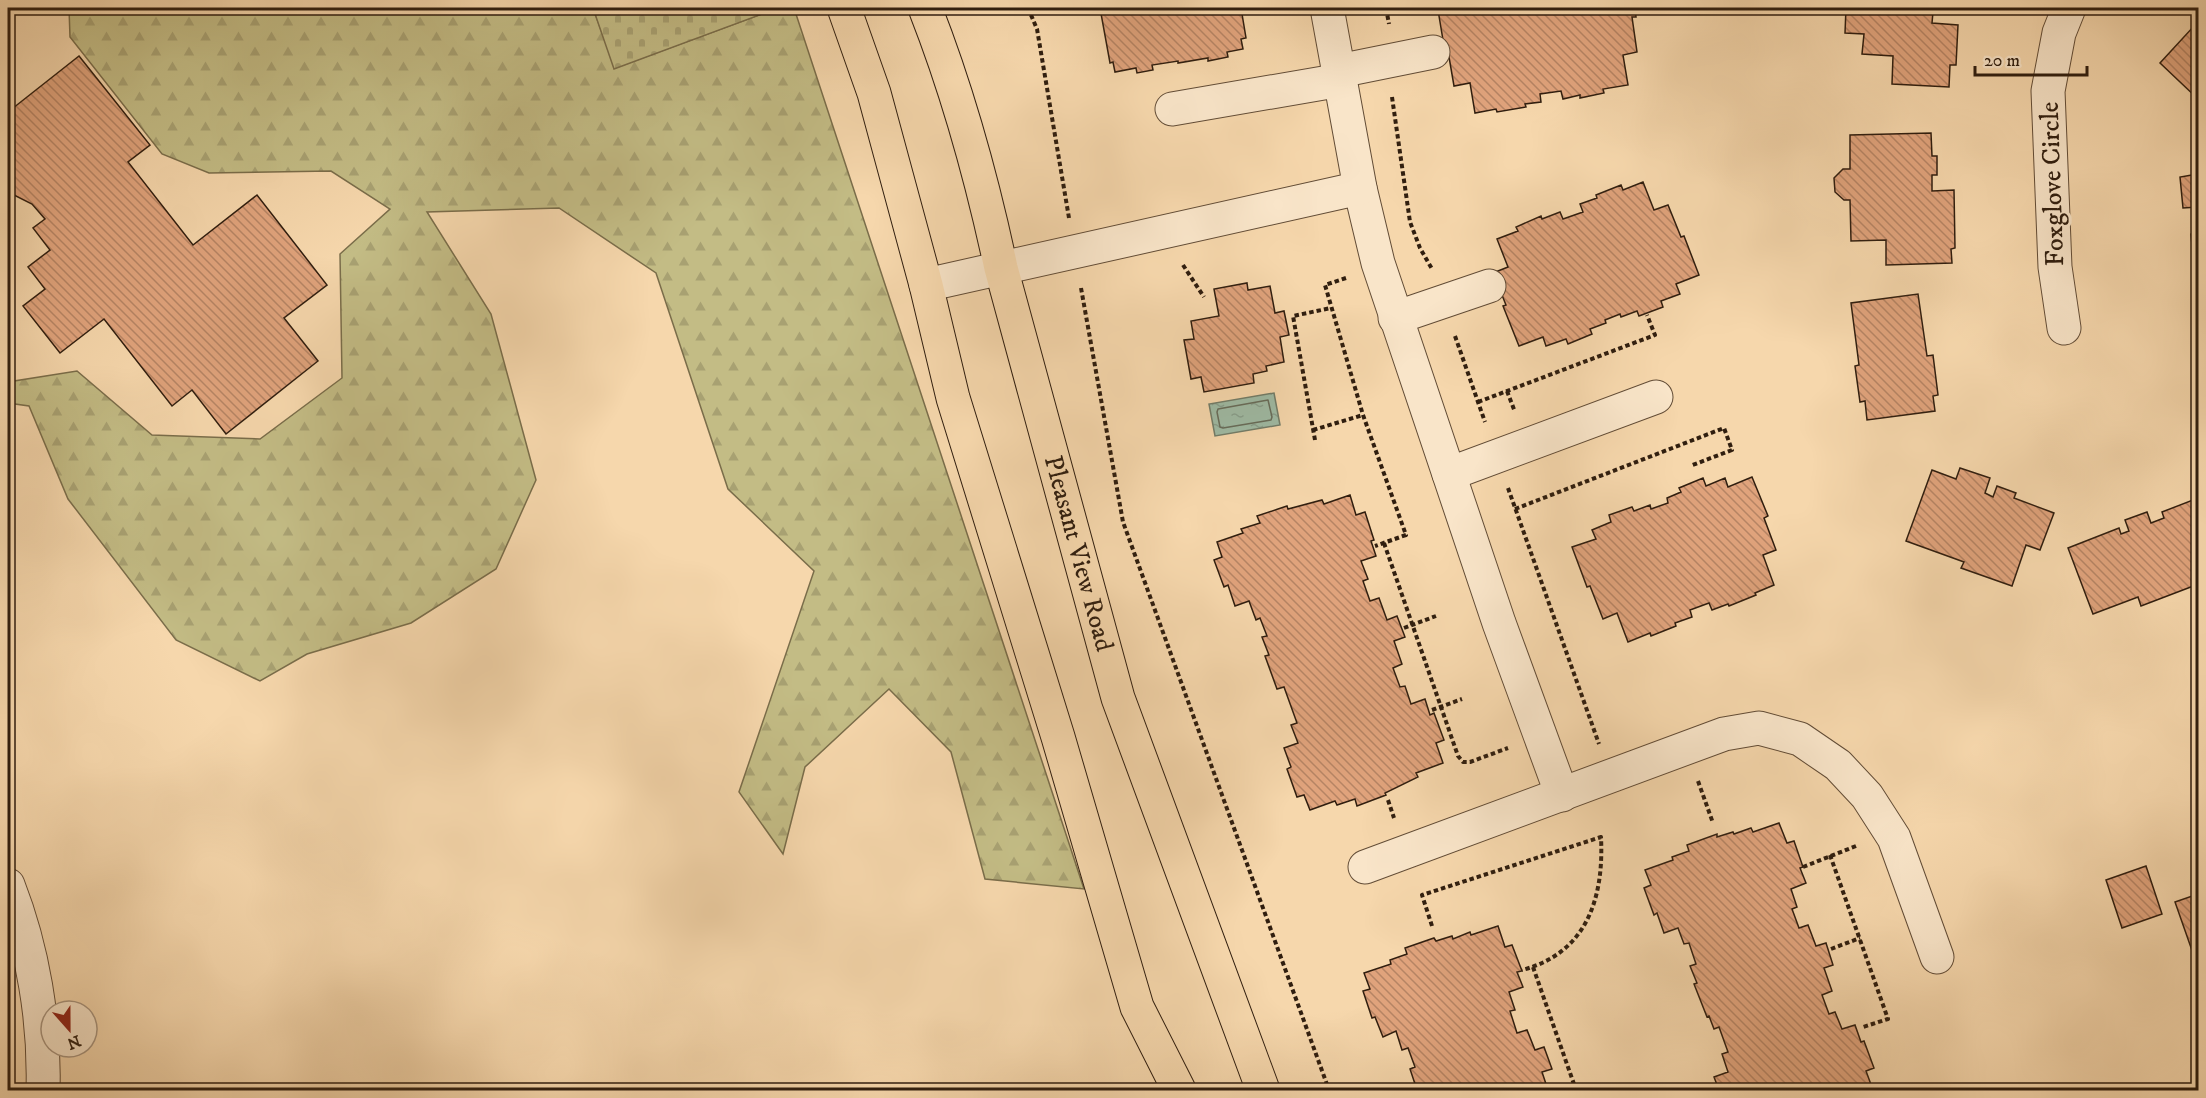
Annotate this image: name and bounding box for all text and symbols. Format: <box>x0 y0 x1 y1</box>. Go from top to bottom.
scale bar <box>1975 39 2088 77</box>
text: 20 m <box>1984 50 2020 72</box>
street label: Foxglove Circle <box>2034 101 2072 267</box>
street label: Pleasant View Road <box>1036 452 1121 655</box>
north arrow <box>39 999 99 1059</box>
text: N <box>64 1030 84 1054</box>

